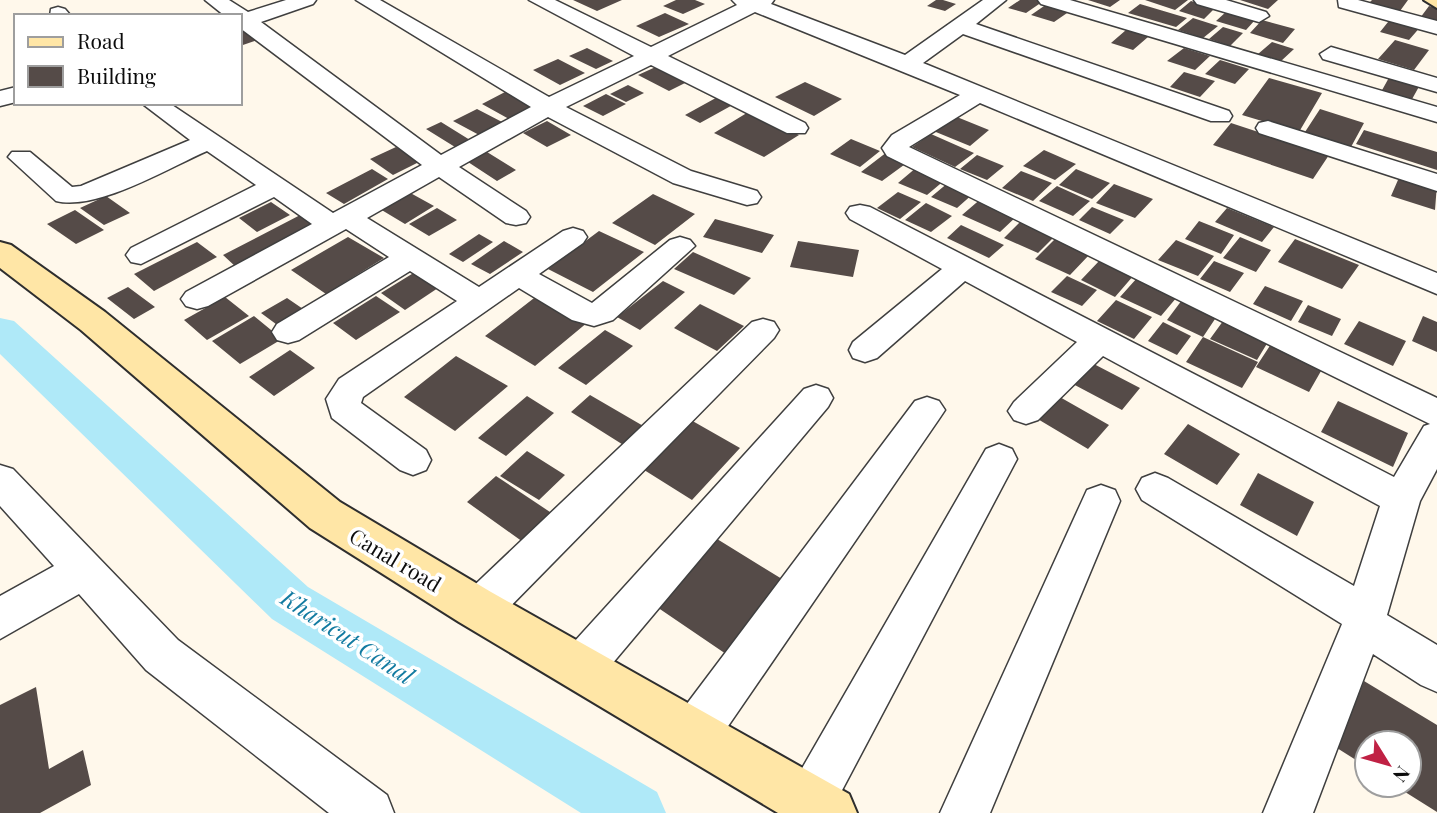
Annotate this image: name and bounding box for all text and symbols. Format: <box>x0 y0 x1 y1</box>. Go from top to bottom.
legend <box>14 14 242 105</box>
text: Road <box>77 26 125 54</box>
text: Building <box>77 61 156 89</box>
street label: Canal road <box>345 521 447 597</box>
water label: Kharicut Canal <box>275 581 422 691</box>
north arrow <box>1353 729 1423 799</box>
text: N <box>1388 762 1417 788</box>

